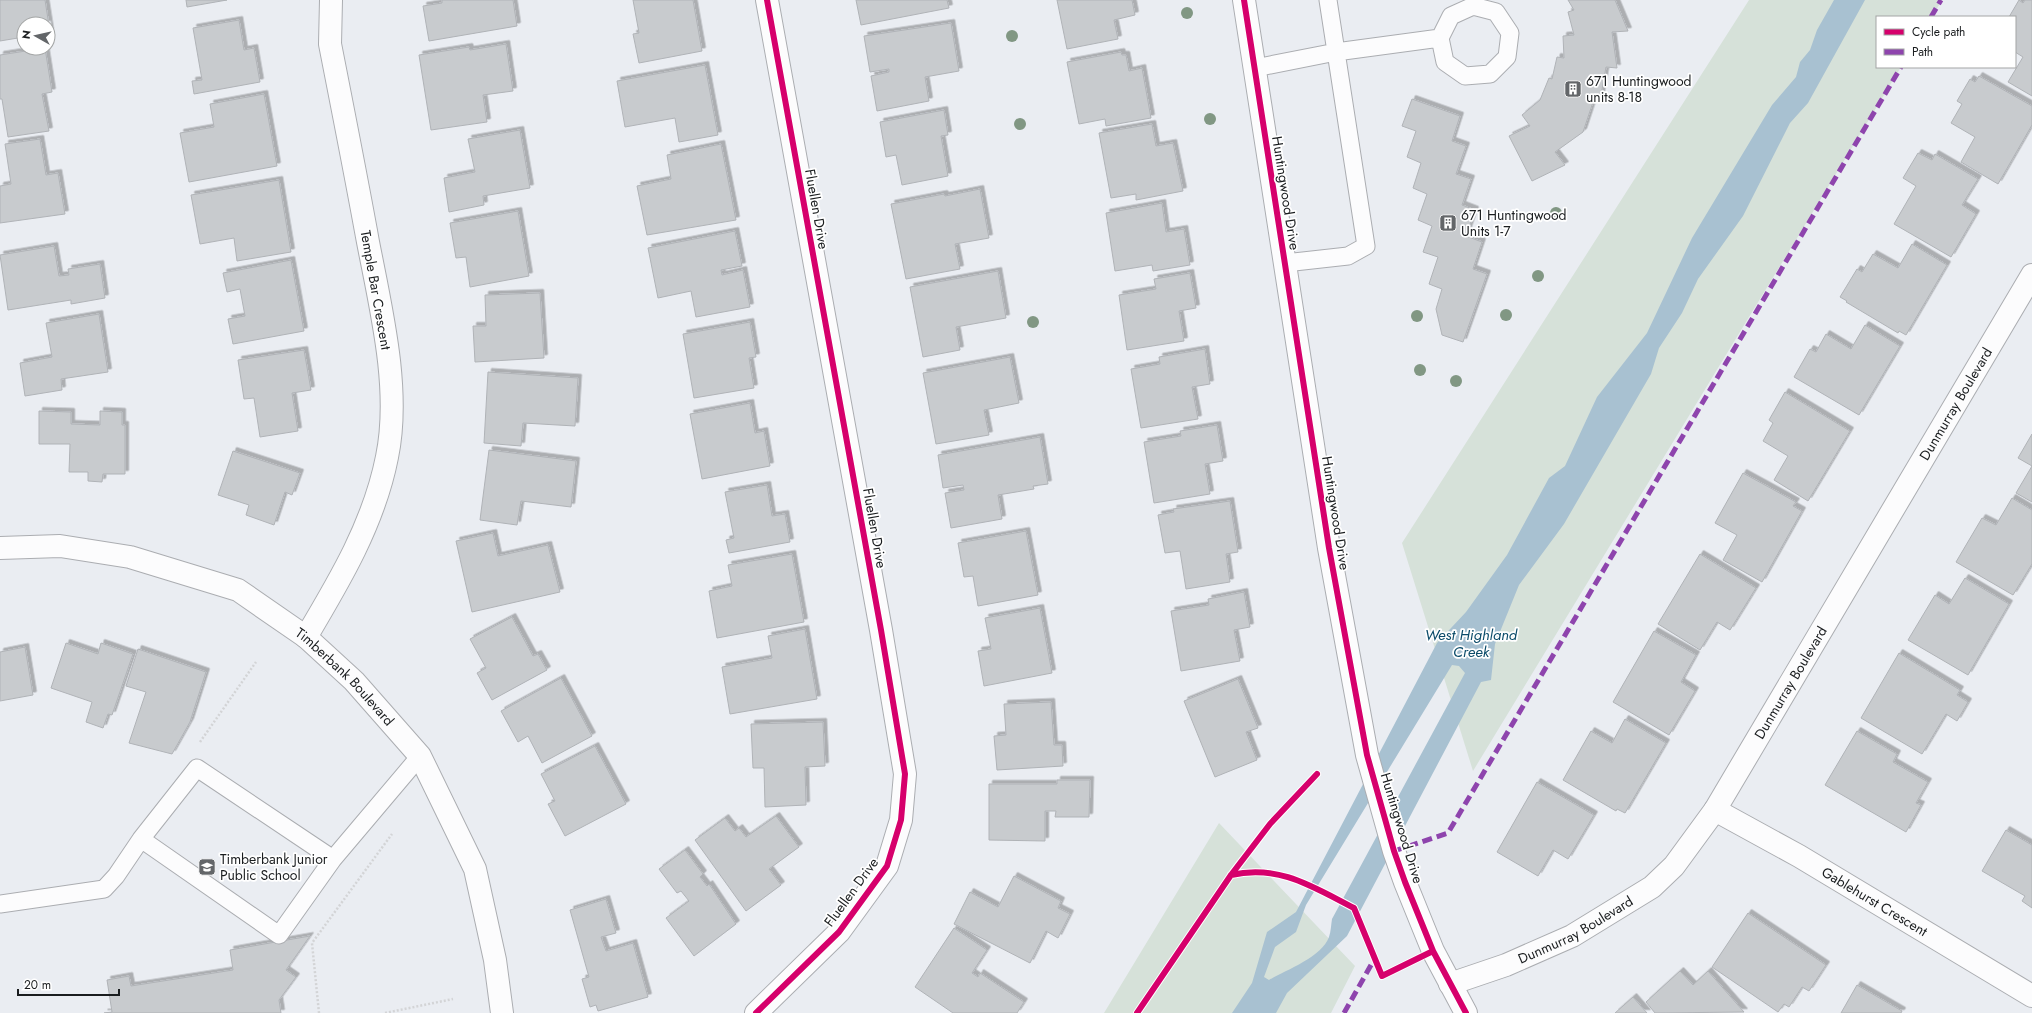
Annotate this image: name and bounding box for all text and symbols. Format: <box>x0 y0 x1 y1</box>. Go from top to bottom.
north arrow <box>16 16 56 56</box>
legend <box>1876 16 2016 68</box>
text: Cycle path <box>1912 23 1965 41</box>
text: N <box>18 29 35 40</box>
text: Path <box>1912 43 1933 61</box>
place label: 671 Huntingwood units 8-18 <box>1586 71 1692 107</box>
building icon: 671 Huntingwood units 8-18 <box>1563 79 1583 99</box>
street label: Huntingwood Drive <box>1267 135 1305 251</box>
street label: Fluellen Drive <box>800 167 834 251</box>
place label: 671 Huntingwood Units 1-7 <box>1461 205 1567 241</box>
building icon: 671 Huntingwood Units 1-7 <box>1438 213 1458 233</box>
street label: Temple Bar Crescent <box>356 229 396 352</box>
street label: Dunmurray Boulevard <box>1914 344 1997 464</box>
street label: Huntingwood Drive <box>1317 455 1355 571</box>
street label: Fluellen Drive <box>858 486 892 570</box>
street label: Dunmurray Boulevard <box>1749 622 1832 743</box>
street label: Timberbank Boulevard <box>292 623 399 730</box>
water label: West Highland Creek <box>1425 624 1518 663</box>
street label: Huntingwood Drive <box>1376 770 1428 886</box>
place label: Timberbank Junior Public School <box>220 849 328 885</box>
street label: Fluellen Drive <box>819 853 883 931</box>
school or university icon: Timberbank Junior Public School <box>197 857 217 877</box>
street label: Gablehurst Crescent <box>1818 862 1932 941</box>
street label: Dunmurray Boulevard <box>1515 891 1637 969</box>
scale bar <box>18 971 119 997</box>
text: 20 m <box>24 976 51 994</box>

